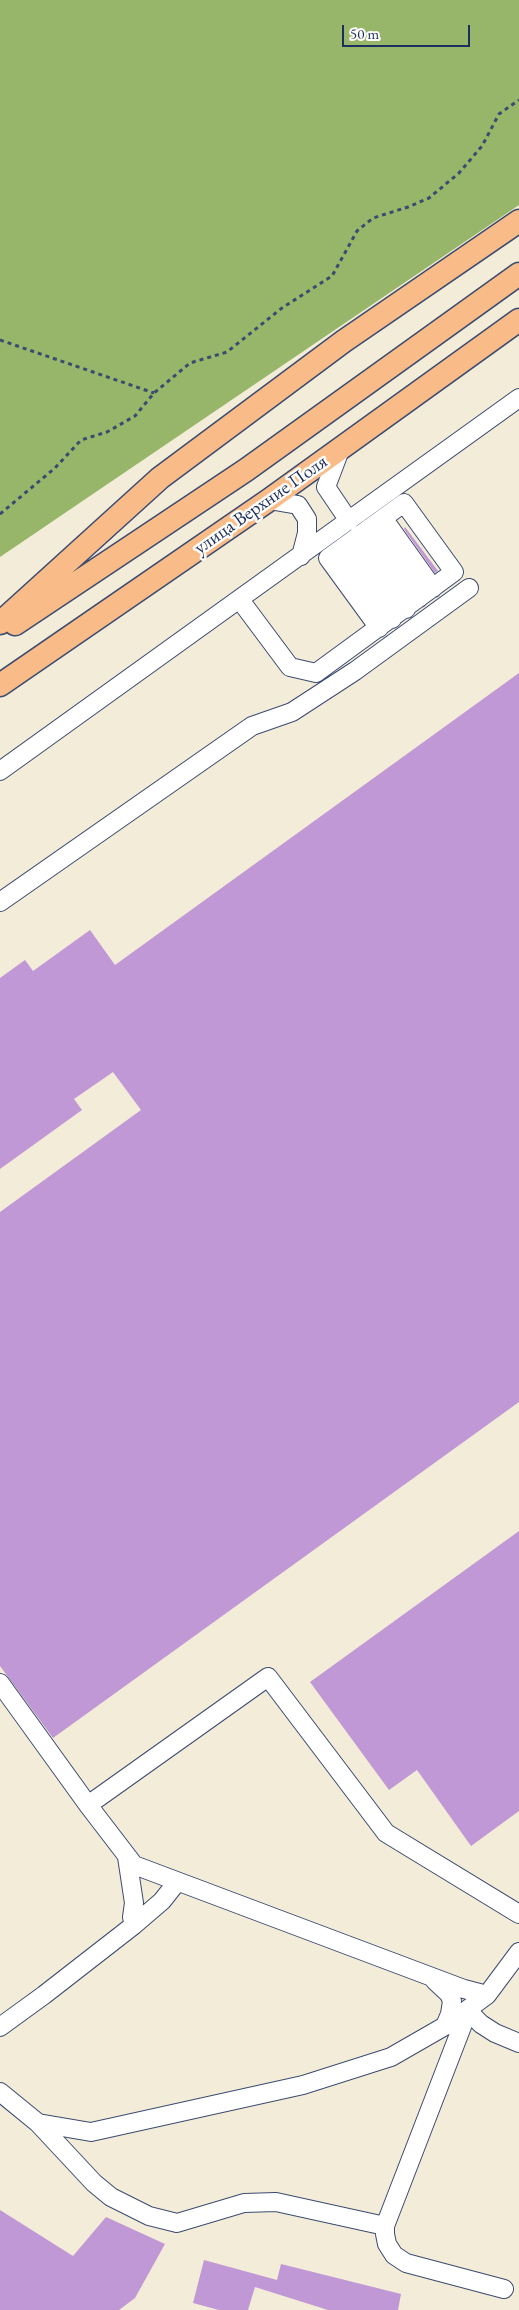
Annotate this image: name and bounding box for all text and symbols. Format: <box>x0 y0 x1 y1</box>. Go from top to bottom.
scale bar <box>344 15 472 47</box>
text: 50 m <box>350 24 379 43</box>
street label: улица Верхние Поля <box>190 450 332 560</box>

